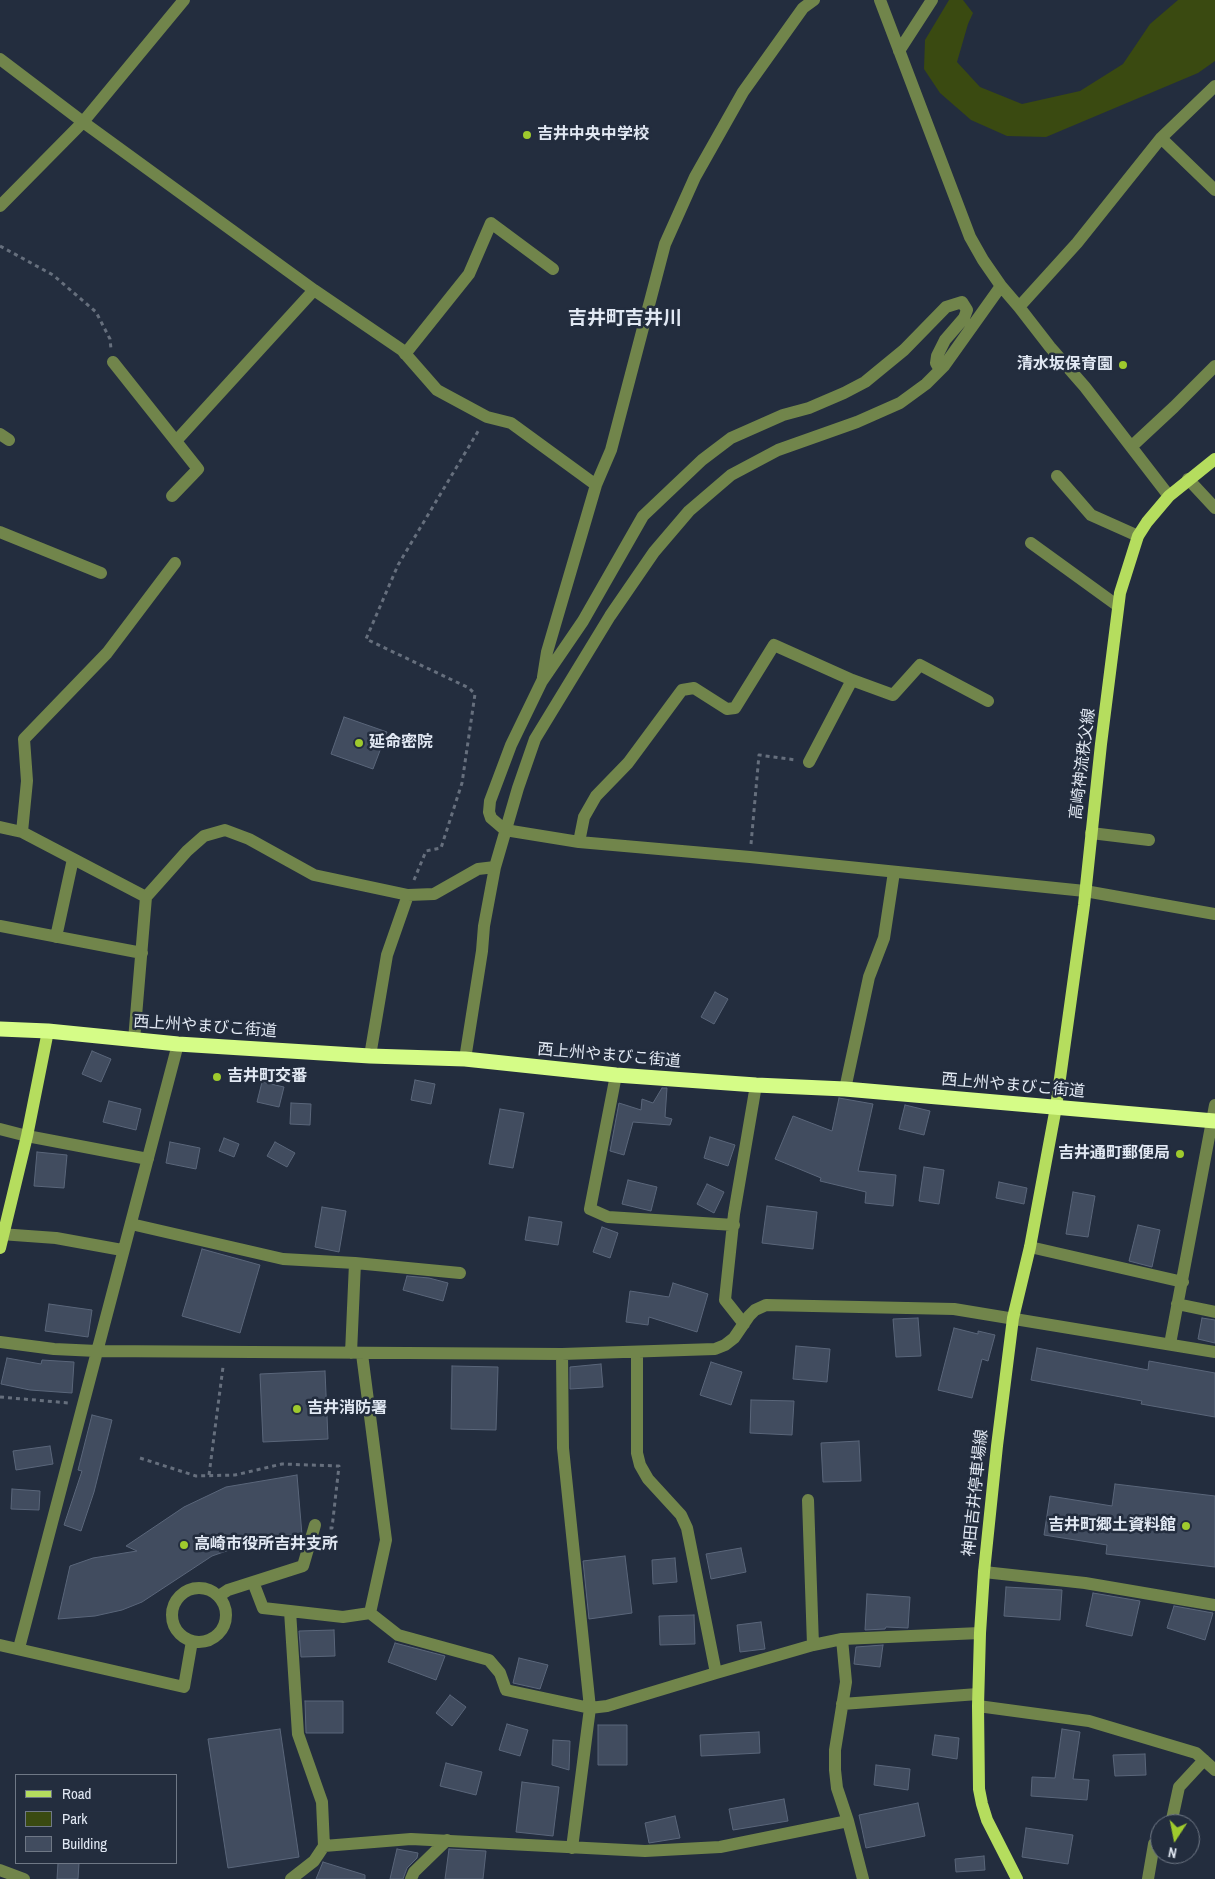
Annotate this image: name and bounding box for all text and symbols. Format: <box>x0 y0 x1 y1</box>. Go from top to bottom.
place label: 吉井中央中学校 <box>537 125 649 145</box>
marker: 吉井中央中学校 <box>521 129 533 141</box>
district label: 吉井町吉井川 <box>568 308 682 330</box>
place label: 清水坂保育園 <box>1017 355 1113 375</box>
marker: 清水坂保育園 <box>1117 359 1129 371</box>
street label: 高崎神流秩父線 <box>1067 707 1099 821</box>
place label: 延命密院 <box>369 733 433 753</box>
marker: 延命密院 <box>353 737 365 749</box>
street label: 西上州やまびこ街道 <box>133 1012 277 1042</box>
street label: 西上州やまびこ街道 <box>536 1040 682 1072</box>
place label: 吉井町交番 <box>227 1067 307 1087</box>
street label: 西上州やまびこ街道 <box>940 1070 1086 1102</box>
marker: 吉井町交番 <box>211 1071 223 1083</box>
place label: 吉井通町郵便局 <box>1058 1144 1170 1164</box>
marker: 吉井通町郵便局 <box>1174 1148 1186 1160</box>
place label: 吉井消防署 <box>307 1399 387 1419</box>
marker: 吉井消防署 <box>291 1403 303 1415</box>
street label: 神田吉井停車場線 <box>960 1428 992 1558</box>
place label: 吉井町郷土資料館 <box>1048 1516 1176 1536</box>
marker: 吉井町郷土資料館 <box>1180 1520 1192 1532</box>
place label: 高崎市役所吉井支所 <box>194 1535 338 1555</box>
marker: 高崎市役所吉井支所 <box>178 1539 190 1551</box>
legend <box>15 1774 178 1864</box>
text: Road <box>62 1783 91 1804</box>
text: Park <box>62 1808 87 1829</box>
north arrow <box>1150 1814 1200 1864</box>
text: Building <box>62 1833 107 1854</box>
text: N <box>1167 1843 1178 1862</box>

